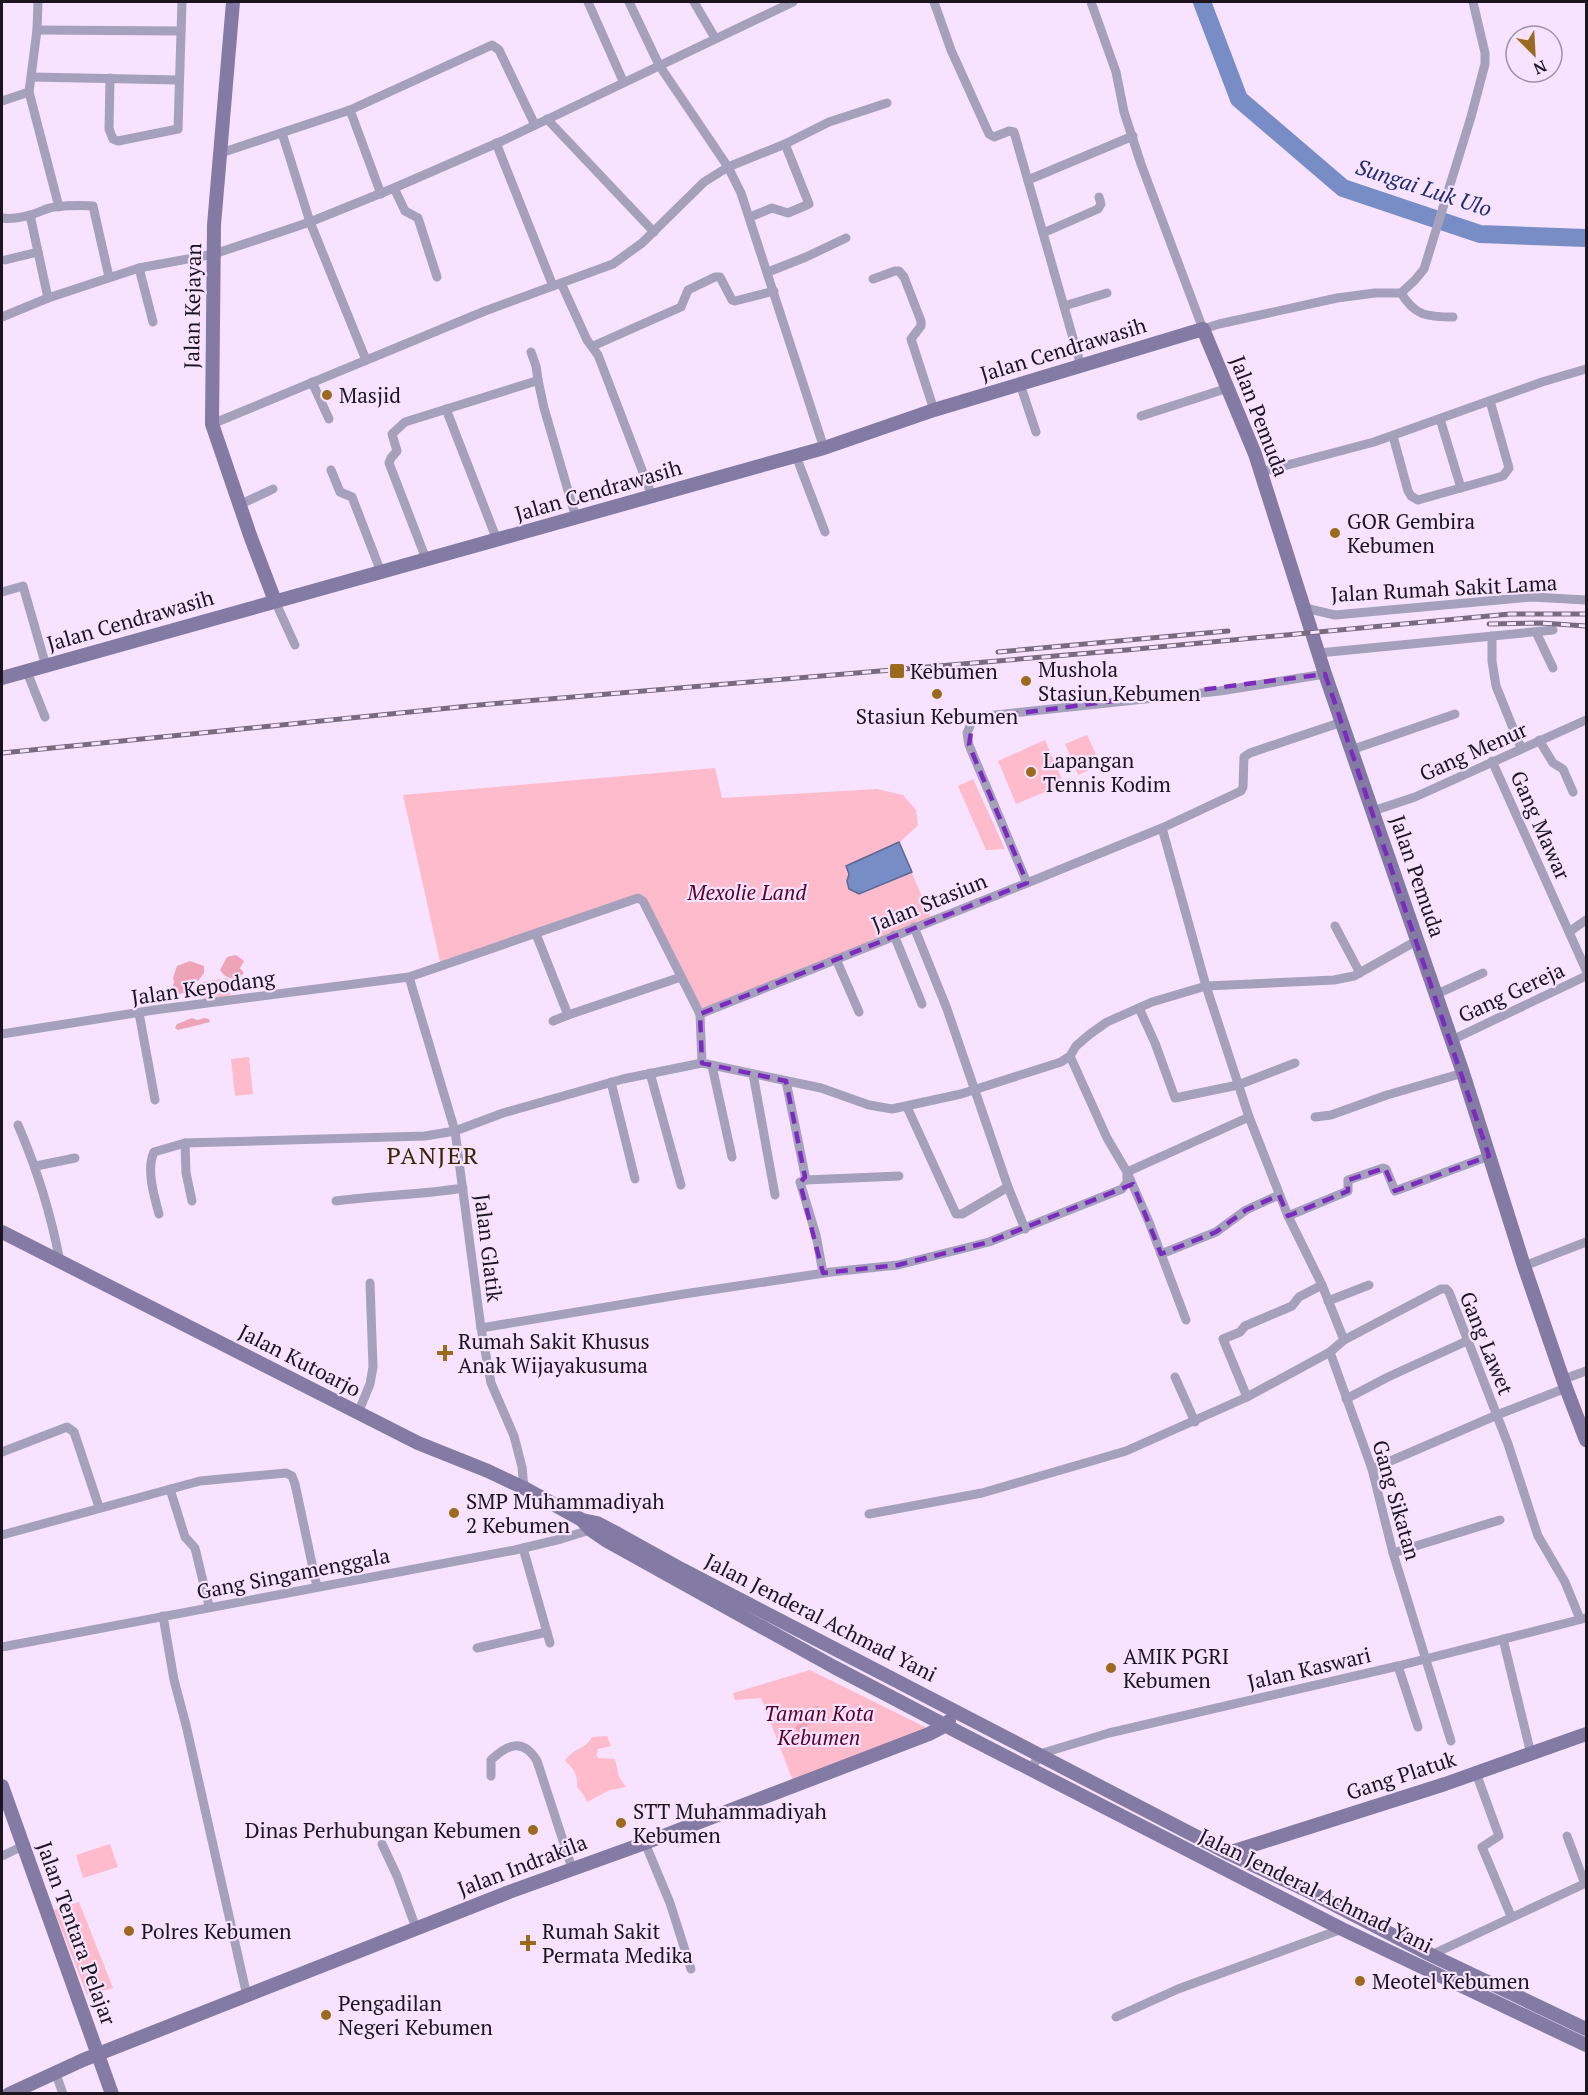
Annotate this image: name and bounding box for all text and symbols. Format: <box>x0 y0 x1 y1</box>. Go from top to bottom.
north arrow <box>1504 24 1564 84</box>
text: N <box>1530 55 1550 80</box>
water label: Sungai Luk Ulo <box>1352 151 1496 223</box>
street label: Jalan Kejayan <box>177 242 207 369</box>
street label: Jalan Cendrawasih <box>977 310 1149 388</box>
street label: Jalan Pemuda <box>1224 352 1296 481</box>
place label: Masjid <box>339 381 401 409</box>
marker: Masjid <box>320 388 334 402</box>
street label: Jalan Cendrawasih <box>511 453 685 527</box>
place label: GOR Gembira Kebumen <box>1347 507 1475 559</box>
marker: GOR Gembira Kebumen <box>1328 526 1342 540</box>
street label: Jalan Rumah Sakit Lama <box>1330 568 1558 608</box>
street label: Jalan Cendrawasih <box>43 583 217 657</box>
place label: Mushola Stasiun Kebumen <box>1038 655 1201 707</box>
place label: Kebumen <box>910 657 998 685</box>
marker: Kebumen <box>888 662 906 680</box>
marker: Mushola Stasiun Kebumen <box>1019 674 1033 688</box>
marker: Stasiun Kebumen <box>930 687 944 701</box>
place label: Stasiun Kebumen <box>856 702 1019 730</box>
street label: Gang Menur <box>1415 715 1531 787</box>
place label: Lapangan Tennis Kodim <box>1043 746 1171 798</box>
marker: Lapangan Tennis Kodim <box>1024 765 1038 779</box>
street label: Gang Mawar <box>1505 766 1577 884</box>
street label: Jalan Pemuda <box>1384 811 1452 941</box>
street label: Jalan Stasiun <box>867 866 991 938</box>
park label: Mexolie Land <box>686 878 807 906</box>
street label: Gang Gereja <box>1453 955 1569 1029</box>
street label: Jalan Kepodang <box>129 963 278 1011</box>
district label: PANJER <box>387 1139 479 1171</box>
street label: Jalan Glatik <box>468 1192 510 1304</box>
street label: Gang Lawet <box>1454 1287 1521 1399</box>
street label: Jalan Kutoarjo <box>234 1317 366 1403</box>
place label: Rumah Sakit Khusus Anak Wijayakusuma <box>458 1327 650 1379</box>
marker: Rumah Sakit Khusus Anak Wijayakusuma <box>436 1344 454 1362</box>
street label: Gang Sikatan <box>1367 1437 1428 1564</box>
place label: SMP Muhammadiyah 2 Kebumen <box>466 1487 665 1539</box>
marker: SMP Muhammadiyah 2 Kebumen <box>447 1506 461 1520</box>
street label: Gang Singamenggala <box>194 1540 392 1605</box>
street label: Jalan Jenderal Achmad Yani <box>700 1546 942 1688</box>
street label: Jalan Kaswari <box>1245 1640 1373 1696</box>
place label: AMIK PGRI Kebumen <box>1123 1642 1229 1694</box>
marker: AMIK PGRI Kebumen <box>1104 1661 1118 1675</box>
park label: Taman Kota Kebumen <box>764 1699 874 1751</box>
street label: Gang Platuk <box>1343 1744 1460 1806</box>
place label: STT Muhammadiyah Kebumen <box>633 1797 827 1849</box>
place label: Dinas Perhubungan Kebumen <box>245 1816 522 1844</box>
marker: STT Muhammadiyah Kebumen <box>614 1816 628 1830</box>
street label: Jalan Jenderal Achmad Yani <box>1194 1821 1438 1959</box>
marker: Dinas Perhubungan Kebumen <box>526 1823 540 1837</box>
street label: Jalan Indrakila <box>453 1827 591 1903</box>
street label: Jalan Tentara Pelajar <box>31 1837 123 2029</box>
place label: Polres Kebumen <box>141 1917 292 1945</box>
place label: Rumah Sakit Permata Medika <box>542 1917 693 1969</box>
marker: Polres Kebumen <box>122 1924 136 1938</box>
marker: Rumah Sakit Permata Medika <box>519 1934 537 1952</box>
place label: Meotel Kebumen <box>1372 1967 1530 1995</box>
marker: Meotel Kebumen <box>1353 1974 1367 1988</box>
place label: Pengadilan Negeri Kebumen <box>338 1989 493 2041</box>
marker: Pengadilan Negeri Kebumen <box>319 2008 333 2022</box>

